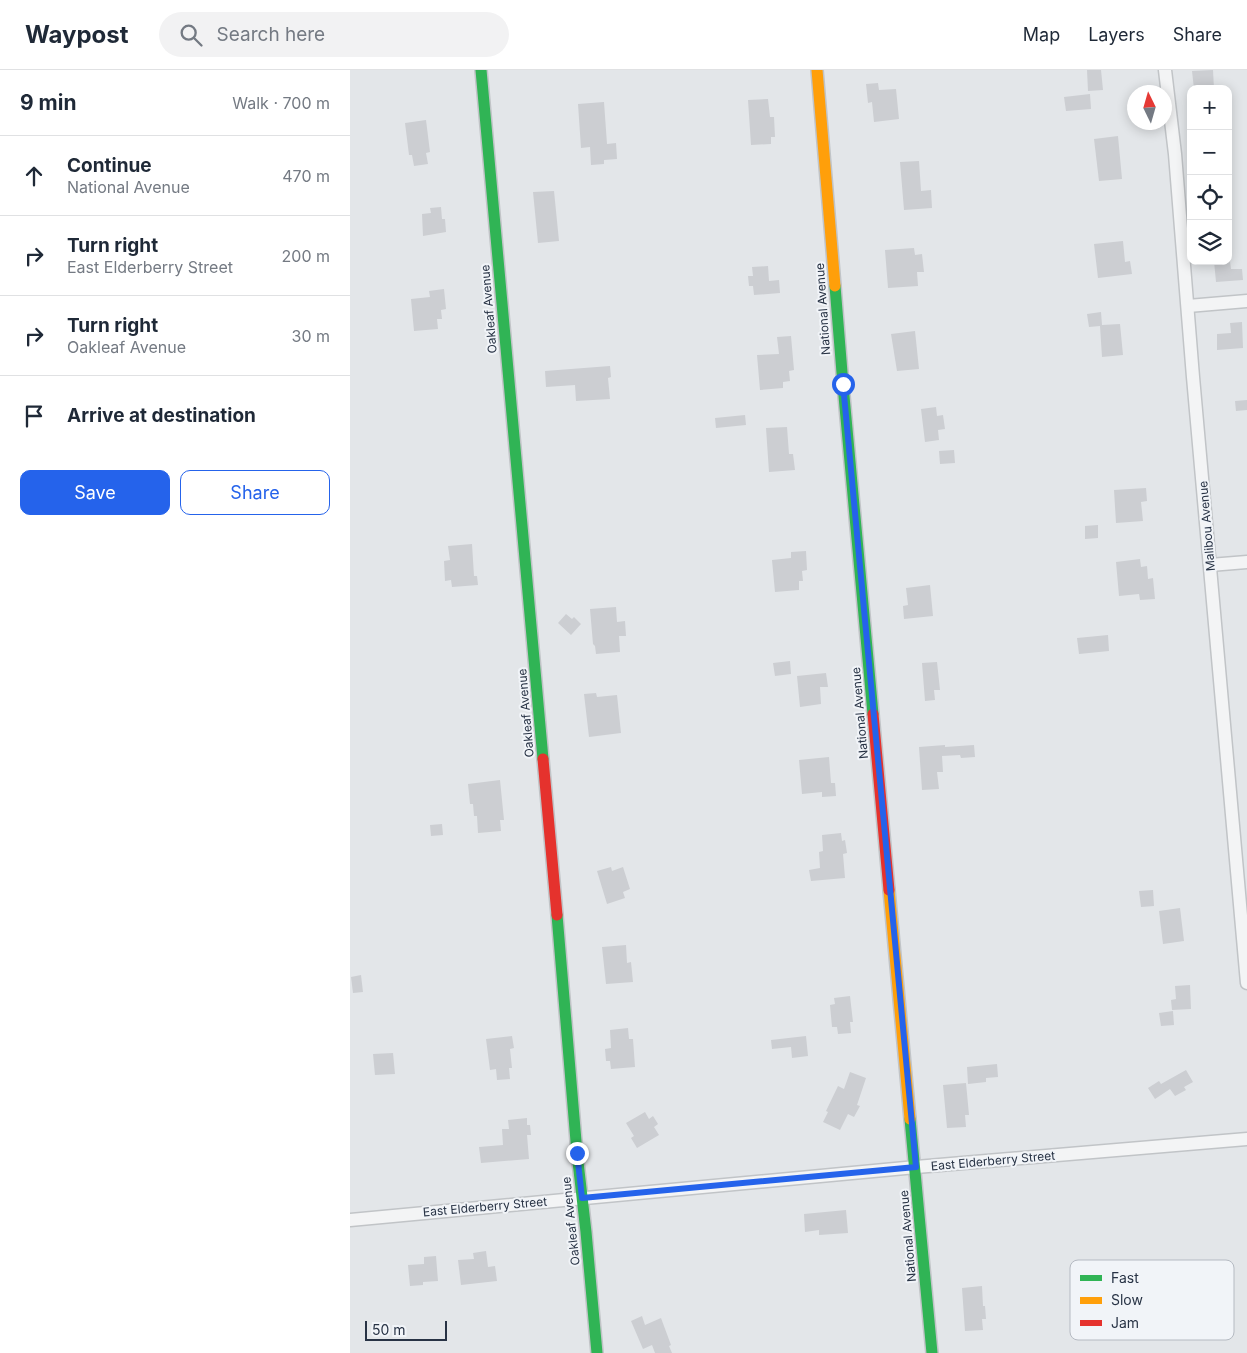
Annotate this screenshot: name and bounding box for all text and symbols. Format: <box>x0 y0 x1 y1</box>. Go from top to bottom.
search box <box>159 12 509 57</box>
text: Waypost <box>25 20 129 49</box>
icon: search <box>177 21 205 49</box>
text: Search here <box>217 23 325 46</box>
text: Map <box>1023 24 1060 45</box>
text: Layers <box>1088 24 1145 45</box>
text: Share <box>1173 24 1222 45</box>
north arrow <box>1127 85 1172 130</box>
map controls <box>1187 85 1232 265</box>
button: + <box>1187 85 1232 130</box>
text: 9 min <box>20 90 77 115</box>
text: Walk · 700 m <box>232 93 330 113</box>
button: − <box>1187 130 1232 175</box>
text: Continue <box>67 154 152 177</box>
icon: ahead <box>20 162 48 190</box>
text: 470 m <box>282 166 330 186</box>
button: locate <box>1187 175 1232 220</box>
text: National Avenue <box>67 177 190 197</box>
button: layers <box>1187 220 1232 265</box>
text: Turn right <box>67 234 158 257</box>
icon: right <box>20 242 48 270</box>
text: 200 m <box>282 246 330 266</box>
text: East Elderberry Street <box>67 257 233 277</box>
street label: National Avenue <box>812 263 833 355</box>
street label: Oakleaf Avenue <box>477 264 500 354</box>
text: Turn right <box>67 314 158 337</box>
icon: right <box>20 322 48 350</box>
text: 30 m <box>292 326 330 346</box>
text: Oakleaf Avenue <box>67 337 186 357</box>
route start <box>832 373 855 396</box>
icon: arrive <box>20 402 48 430</box>
text: Arrive at destination <box>67 404 256 427</box>
button: Save <box>20 470 170 515</box>
button: Share <box>180 470 330 515</box>
street label: Malibou Avenue <box>1195 480 1218 572</box>
street label: National Avenue <box>848 667 871 760</box>
street label: Oakleaf Avenue <box>514 668 537 758</box>
route end <box>566 1142 589 1165</box>
street label: East Elderberry Street <box>930 1148 1056 1173</box>
street label: Oakleaf Avenue <box>558 1176 583 1266</box>
street label: National Avenue <box>896 1190 919 1283</box>
street label: East Elderberry Street <box>422 1194 548 1219</box>
legend <box>1070 1260 1234 1340</box>
text: Fast <box>1111 1269 1139 1286</box>
text: Slow <box>1111 1291 1143 1308</box>
text: Jam <box>1111 1314 1139 1331</box>
scale bar <box>365 1318 448 1341</box>
text: 50 m <box>372 1321 406 1338</box>

